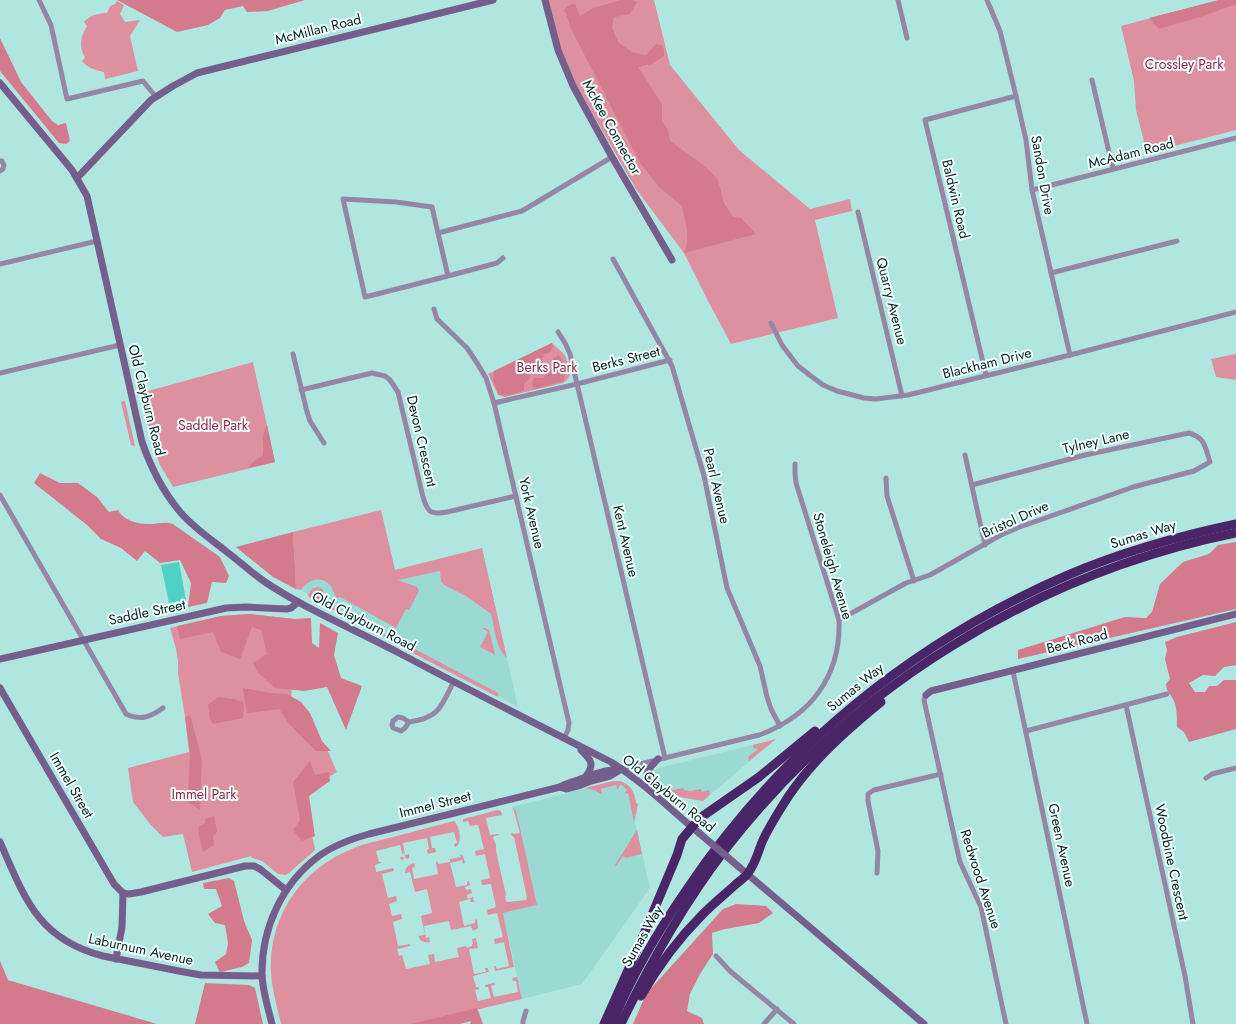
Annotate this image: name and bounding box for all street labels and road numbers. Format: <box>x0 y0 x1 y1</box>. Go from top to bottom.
street label: McMillan Road <box>273 9 363 49</box>
street label: McKee Connector <box>578 76 646 178</box>
street label: McAdam Road <box>1086 133 1176 173</box>
street label: Sandon Drive <box>1026 134 1060 216</box>
street label: Baldwin Road <box>937 157 975 241</box>
street label: Quarry Avenue <box>872 255 912 347</box>
street label: Berks Street <box>590 341 663 377</box>
street label: Old Clayburn Road <box>124 342 170 458</box>
street label: Blackham Drive <box>940 342 1034 384</box>
street label: Devon Crescent <box>402 393 442 489</box>
street label: Tylney Lane <box>1061 424 1131 458</box>
street label: Pearl Avenue <box>699 446 735 526</box>
street label: York Avenue <box>514 475 550 551</box>
street label: Bristol Drive <box>978 495 1052 543</box>
street label: Kent Avenue <box>608 503 644 579</box>
street label: Stoneleigh Avenue <box>808 510 858 622</box>
street label: Sumas Way <box>1108 514 1179 553</box>
street label: Old Clayburn Road <box>309 586 419 656</box>
street label: Saddle Street <box>107 594 188 630</box>
street label: Beck Road <box>1044 624 1110 658</box>
street label: Sumas Way <box>822 657 888 716</box>
street label: Immel Street <box>45 748 99 822</box>
street label: Old Clayburn Road <box>618 749 720 837</box>
street label: Immel Street <box>397 785 474 823</box>
street label: Green Avenue <box>1043 801 1081 889</box>
street label: Woodbine Crescent <box>1150 802 1194 922</box>
street label: Redwood Avenue <box>956 827 1006 931</box>
street label: Sumas Way <box>616 901 668 970</box>
street label: Laburnum Avenue <box>87 928 195 970</box>

